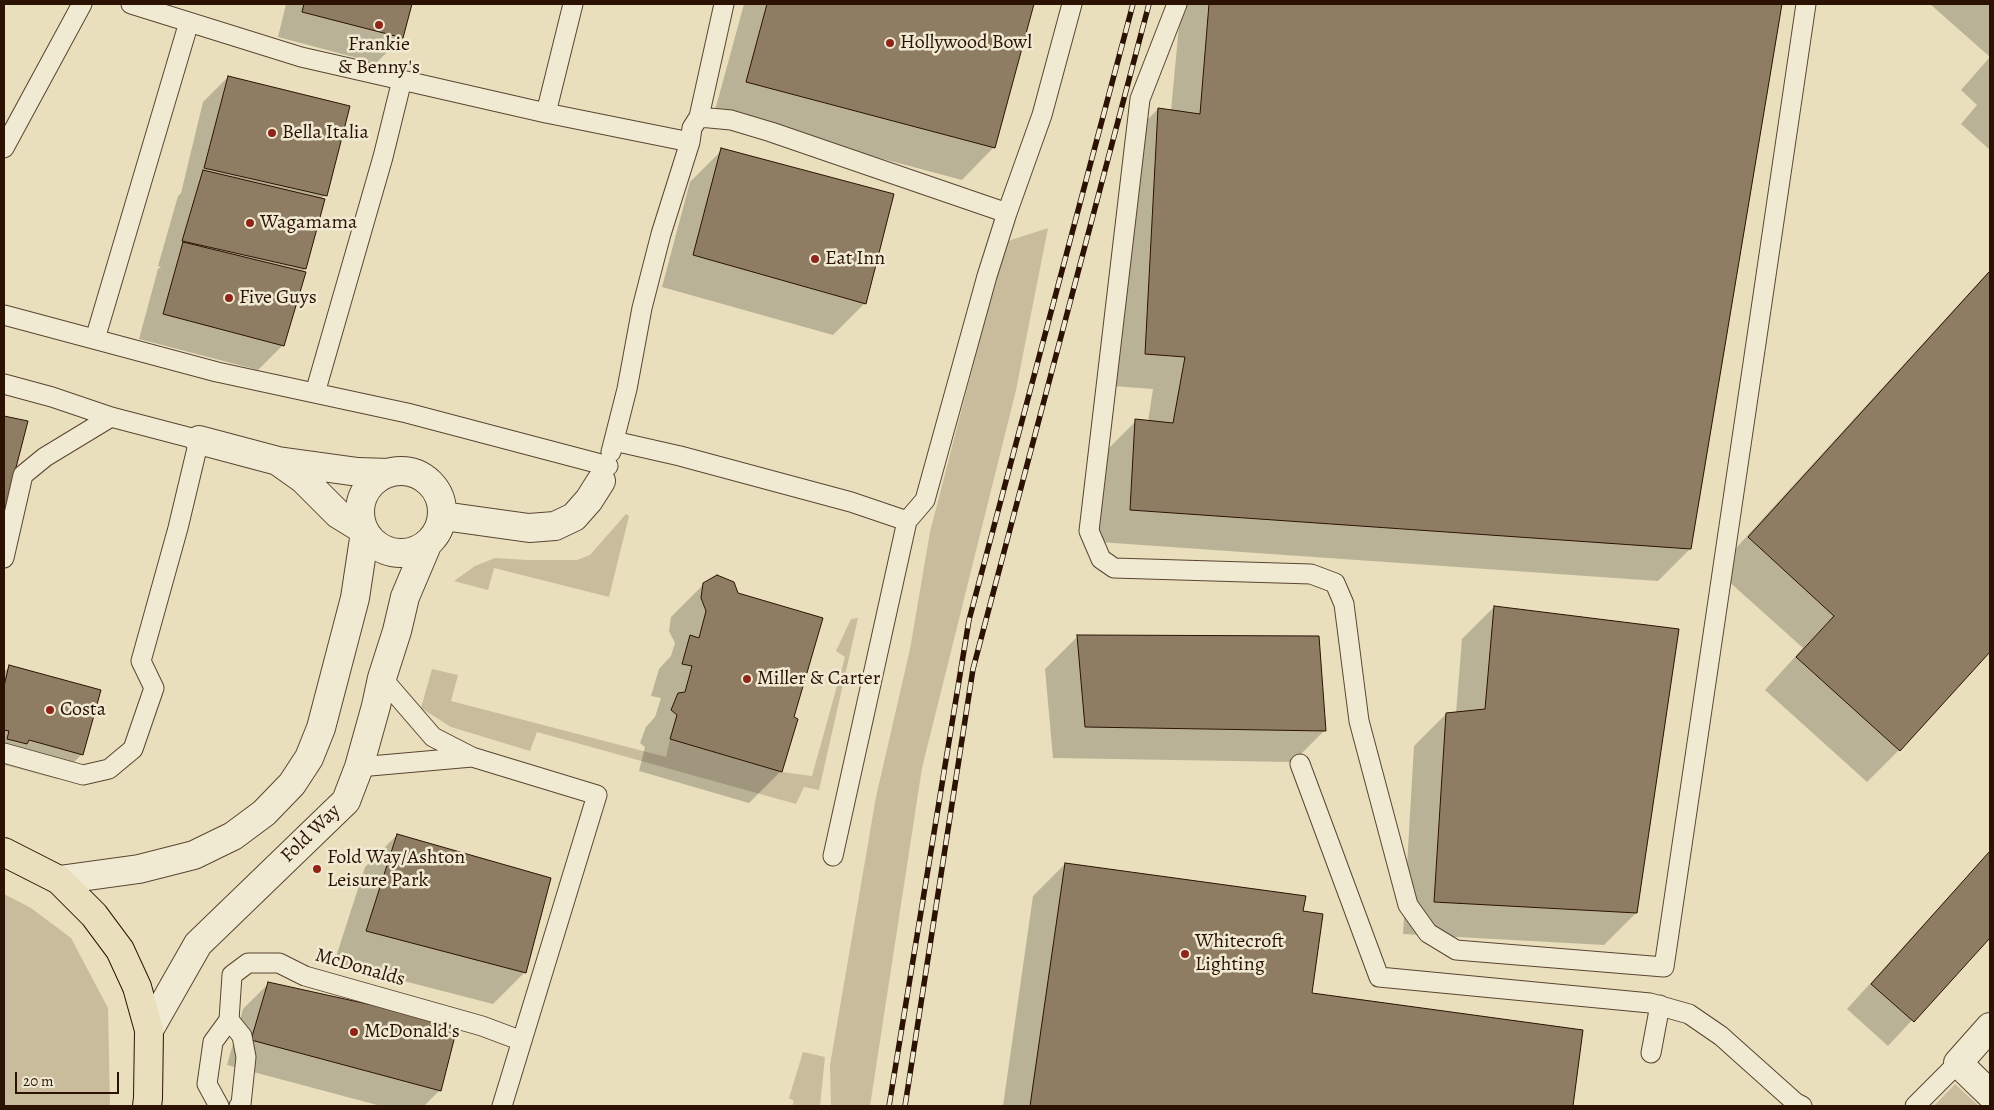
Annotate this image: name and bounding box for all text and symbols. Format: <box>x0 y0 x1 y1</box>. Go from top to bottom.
marker: Frankie & Benny's <box>373 19 385 31</box>
place label: Hollywood Bowl <box>900 31 1032 55</box>
place label: Frankie & Benny's <box>338 33 420 80</box>
marker: Hollywood Bowl <box>884 37 896 49</box>
place label: Bella Italia <box>282 121 369 145</box>
marker: Bella Italia <box>266 127 278 139</box>
place label: Wagamama <box>260 211 357 235</box>
marker: Wagamama <box>244 217 256 229</box>
place label: Eat Inn <box>825 247 885 271</box>
marker: Eat Inn <box>809 253 821 265</box>
place label: Five Guys <box>239 286 317 310</box>
marker: Five Guys <box>223 292 235 304</box>
place label: Miller & Carter <box>757 667 880 691</box>
marker: Miller & Carter <box>741 673 753 685</box>
place label: Costa <box>60 698 106 722</box>
marker: Costa <box>44 704 56 716</box>
street label: Fold Way <box>276 800 346 868</box>
place label: Fold Way/Ashton Leisure Park <box>327 846 465 893</box>
marker: Fold Way/Ashton Leisure Park <box>311 863 323 875</box>
place label: Whitecroft Lighting <box>1195 930 1284 977</box>
street label: McDonalds <box>312 944 408 992</box>
marker: Whitecroft Lighting <box>1179 948 1191 960</box>
place label: McDonald's <box>364 1020 460 1044</box>
marker: McDonald's <box>348 1026 360 1038</box>
scale bar <box>18 1062 121 1094</box>
text: 20 m <box>23 1071 54 1091</box>

